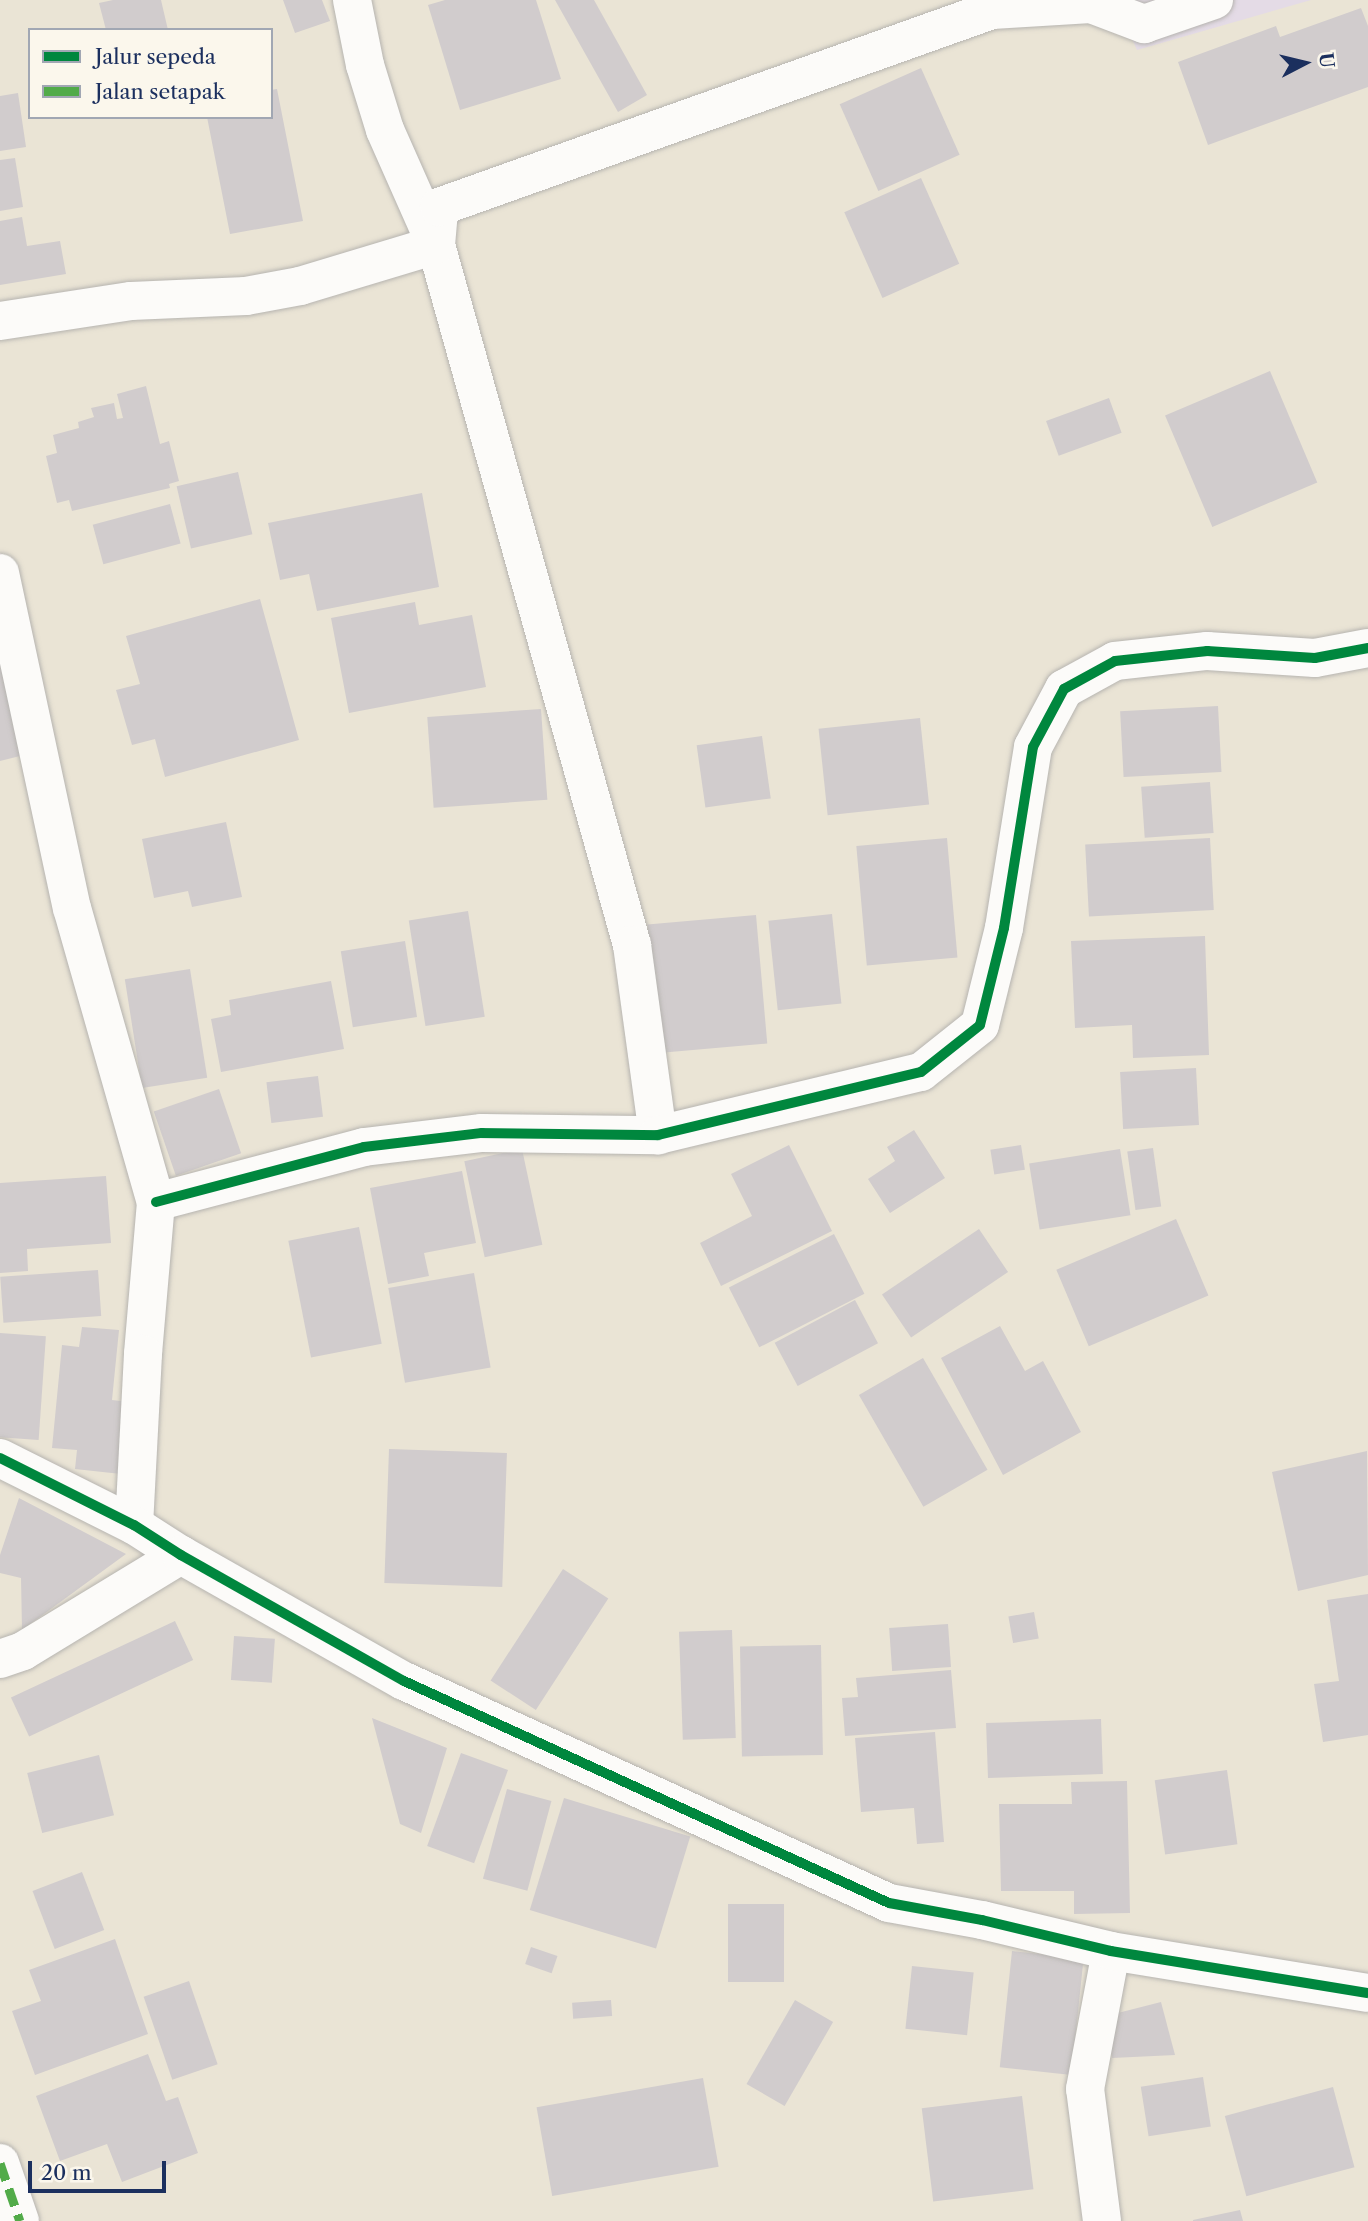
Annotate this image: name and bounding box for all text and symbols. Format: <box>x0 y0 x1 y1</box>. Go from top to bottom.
legend <box>28 28 273 119</box>
north arrow <box>1270 28 1340 98</box>
text: Jalur sepeda <box>95 44 216 69</box>
text: U <box>1314 51 1339 69</box>
text: Jalan setapak <box>95 79 225 104</box>
scale bar <box>32 2148 170 2192</box>
text: 20 m <box>41 2160 92 2185</box>

